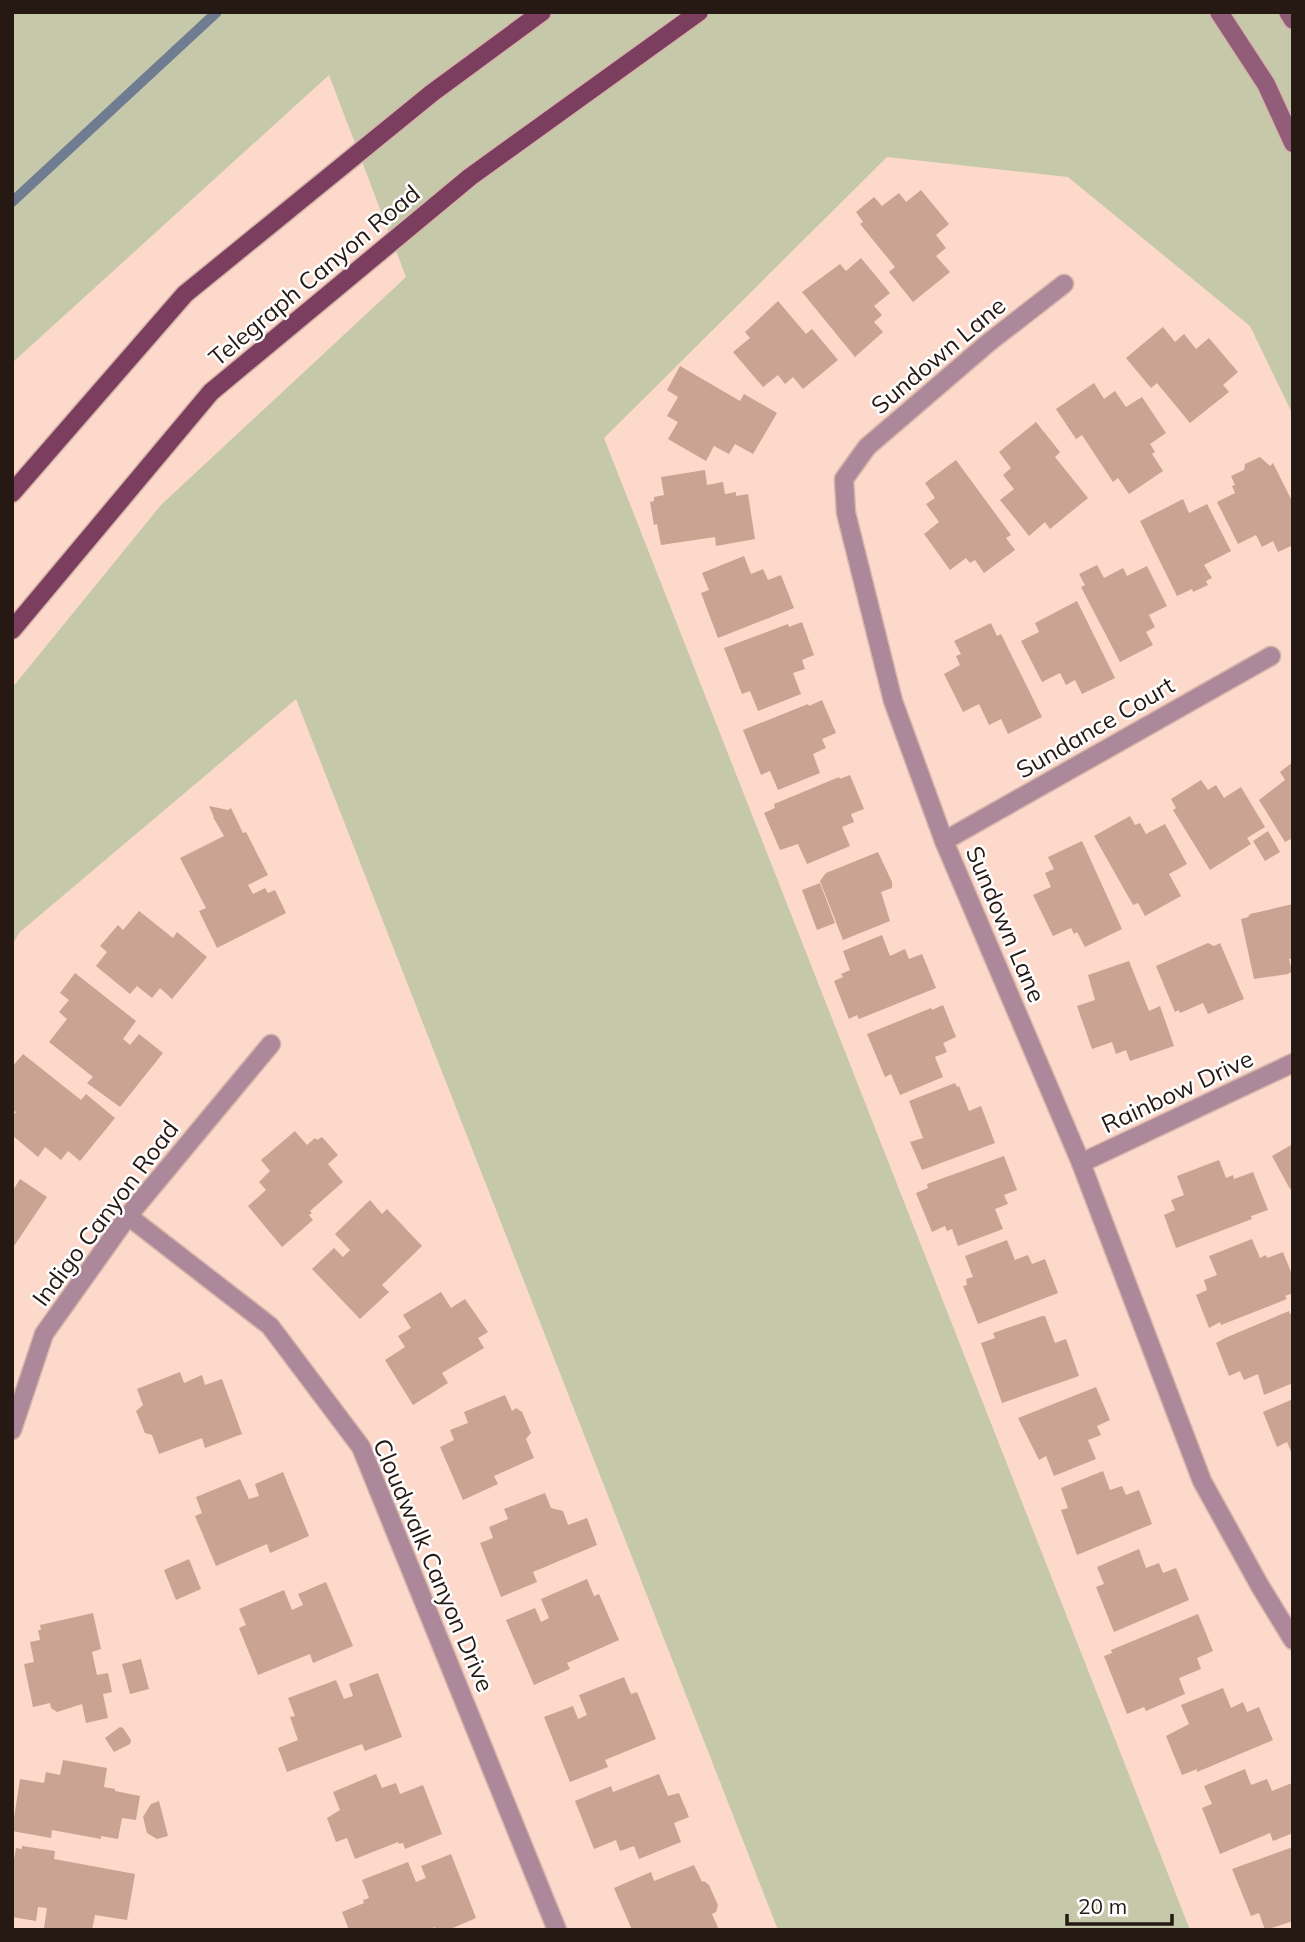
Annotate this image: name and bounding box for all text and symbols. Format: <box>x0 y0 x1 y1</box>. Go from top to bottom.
street label: Telegraph Canyon Road <box>202 178 426 372</box>
street label: Sundown Lane <box>865 290 1011 420</box>
street label: Sundance Court <box>1011 670 1179 784</box>
street label: Sundown Lane <box>960 841 1052 1007</box>
street label: Rainbow Drive <box>1096 1043 1258 1139</box>
street label: Indigo Canyon Road <box>25 1114 185 1312</box>
street label: Cloudwalk Canyon Drive <box>367 1434 501 1696</box>
scale bar <box>1067 1882 1172 1926</box>
text: 20 m <box>1078 1893 1127 1919</box>

